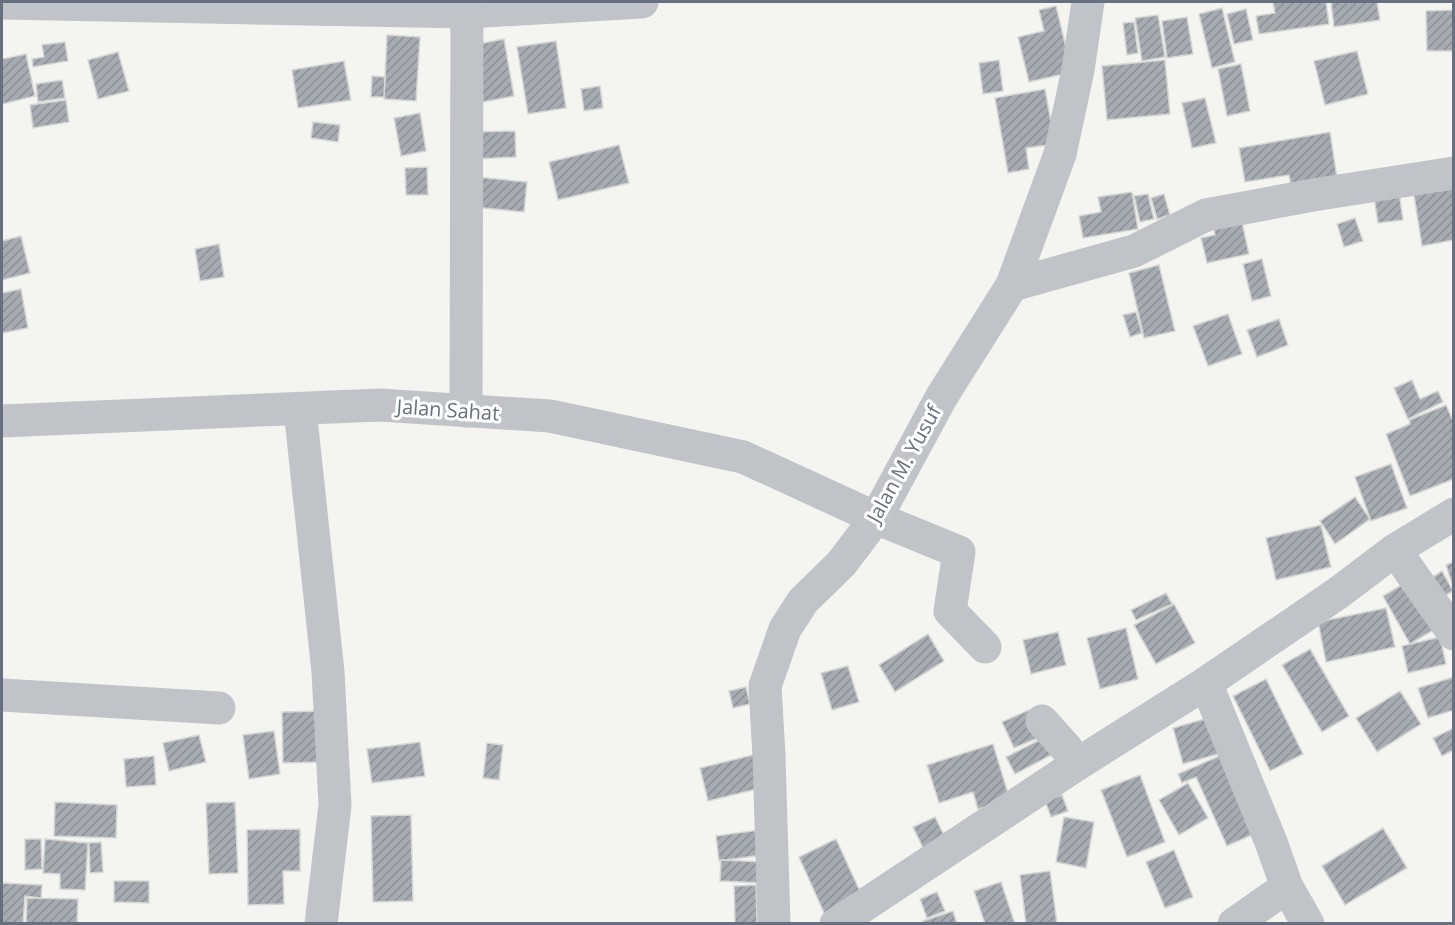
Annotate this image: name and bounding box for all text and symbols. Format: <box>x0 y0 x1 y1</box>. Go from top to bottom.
street label: Jalan Sahat <box>394 392 500 427</box>
street label: Jalan M. Yusuf <box>859 399 948 529</box>

